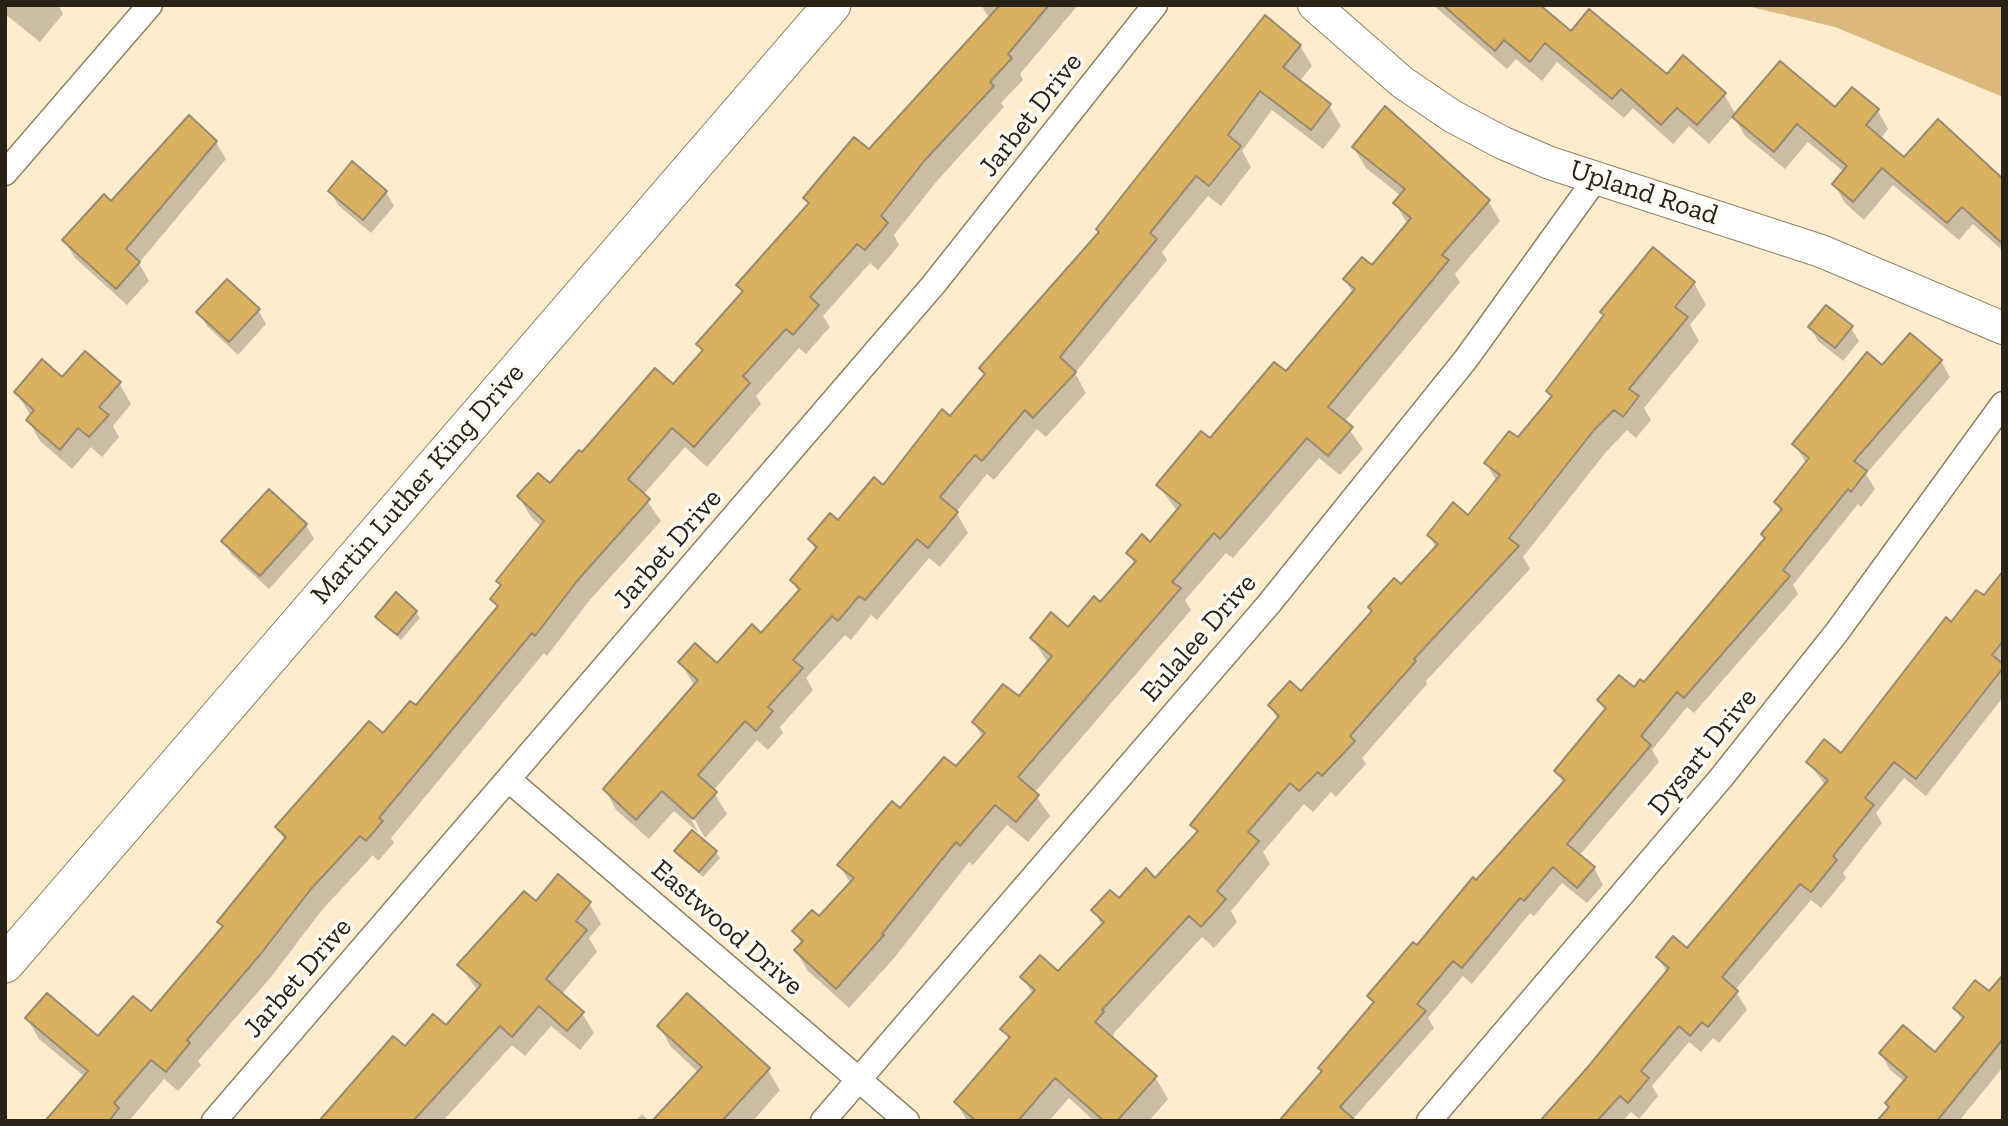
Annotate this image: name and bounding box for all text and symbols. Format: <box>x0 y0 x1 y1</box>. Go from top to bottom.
street label: Jarbet Drive <box>972 46 1090 184</box>
street label: Upland Road <box>1566 153 1722 233</box>
street label: Martin Luther King Drive <box>304 357 532 611</box>
street label: Jarbet Drive <box>607 482 729 616</box>
street label: Eulalee Drive <box>1134 567 1264 709</box>
street label: Dysart Drive <box>1642 682 1764 822</box>
street label: Eastwood Drive <box>644 853 810 1003</box>
street label: Jarbet Drive <box>237 911 359 1045</box>

